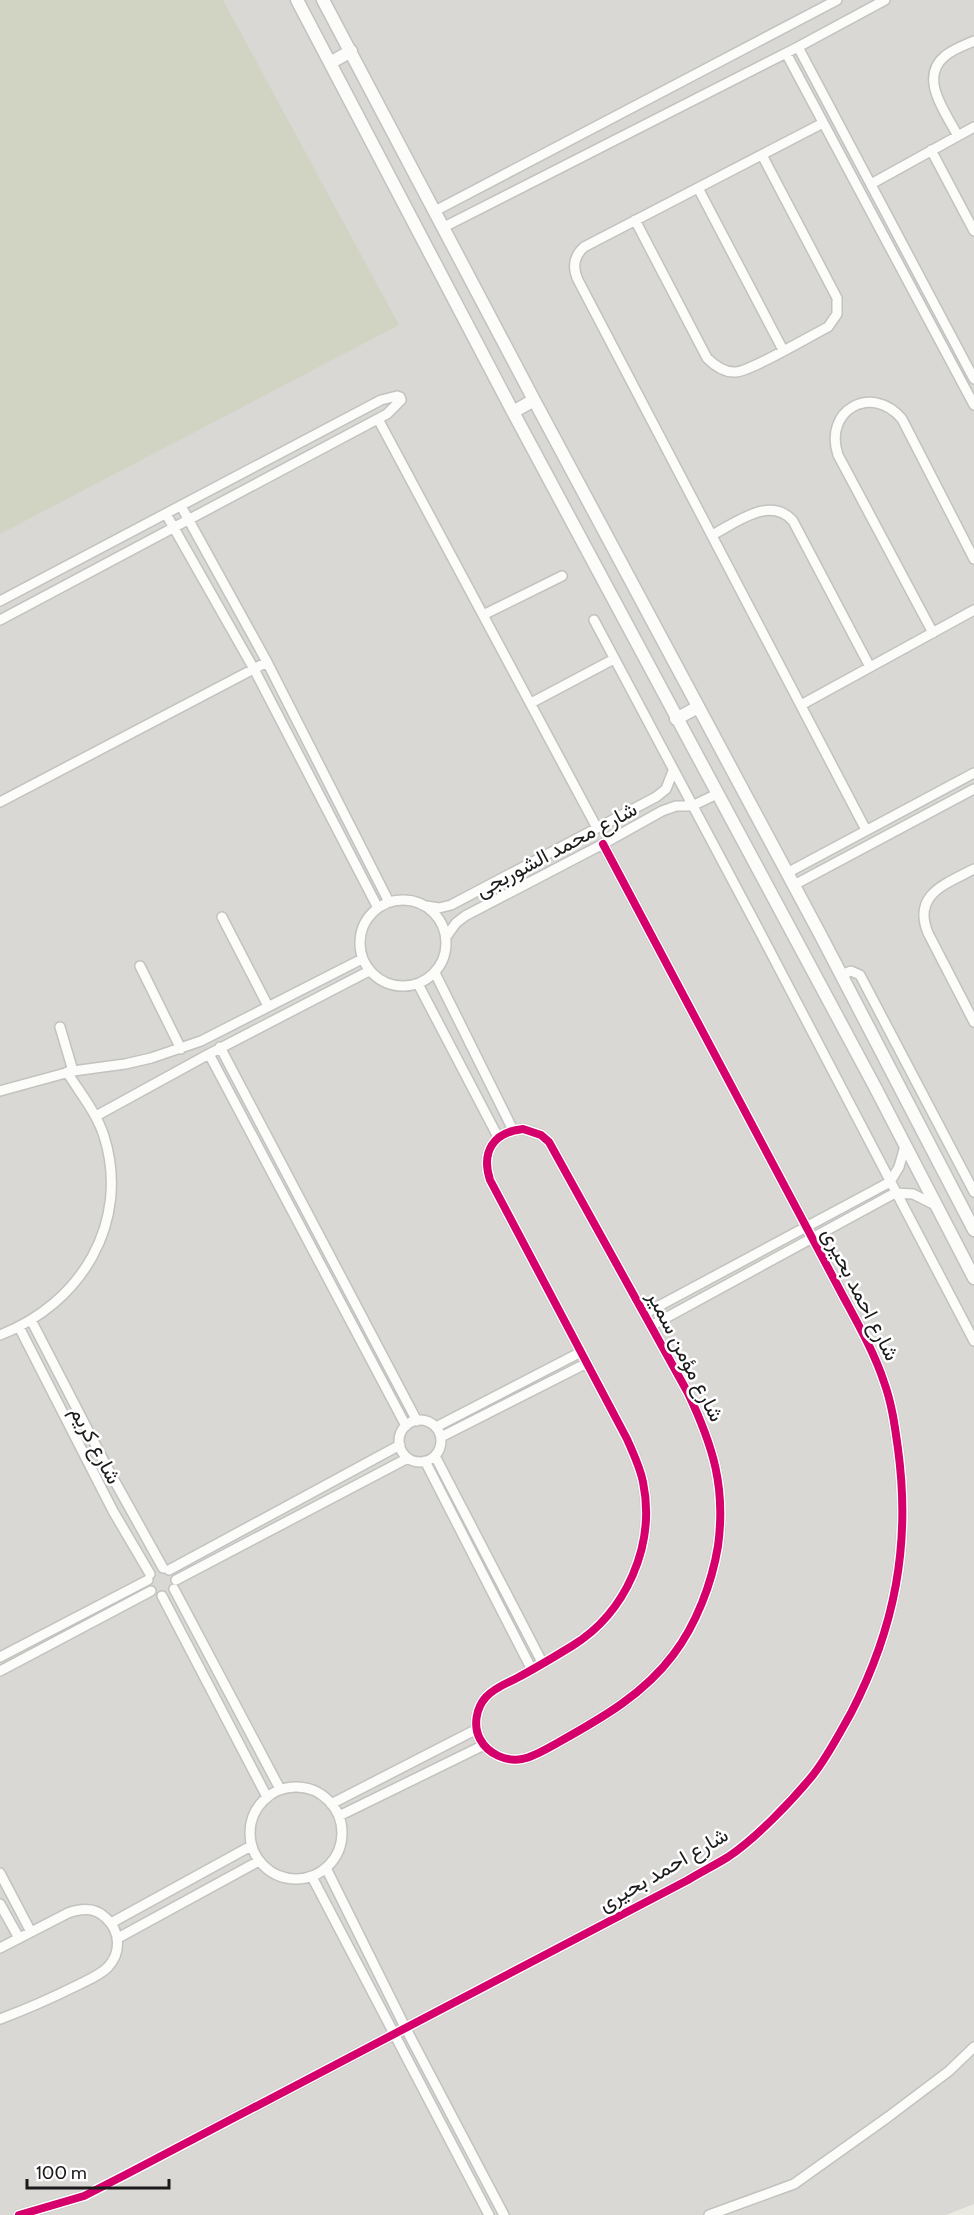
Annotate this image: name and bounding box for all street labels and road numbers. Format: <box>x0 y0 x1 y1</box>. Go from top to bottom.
street label: شارع محمد الشوربجى <box>471 796 642 904</box>
street label: شارع احمد بحيرى <box>815 1223 905 1365</box>
street label: شارع مؤمن سمير <box>640 1285 730 1427</box>
street label: شارع كريم <box>63 1402 127 1489</box>
street label: شارع احمد بحيرى <box>594 1822 733 1918</box>

